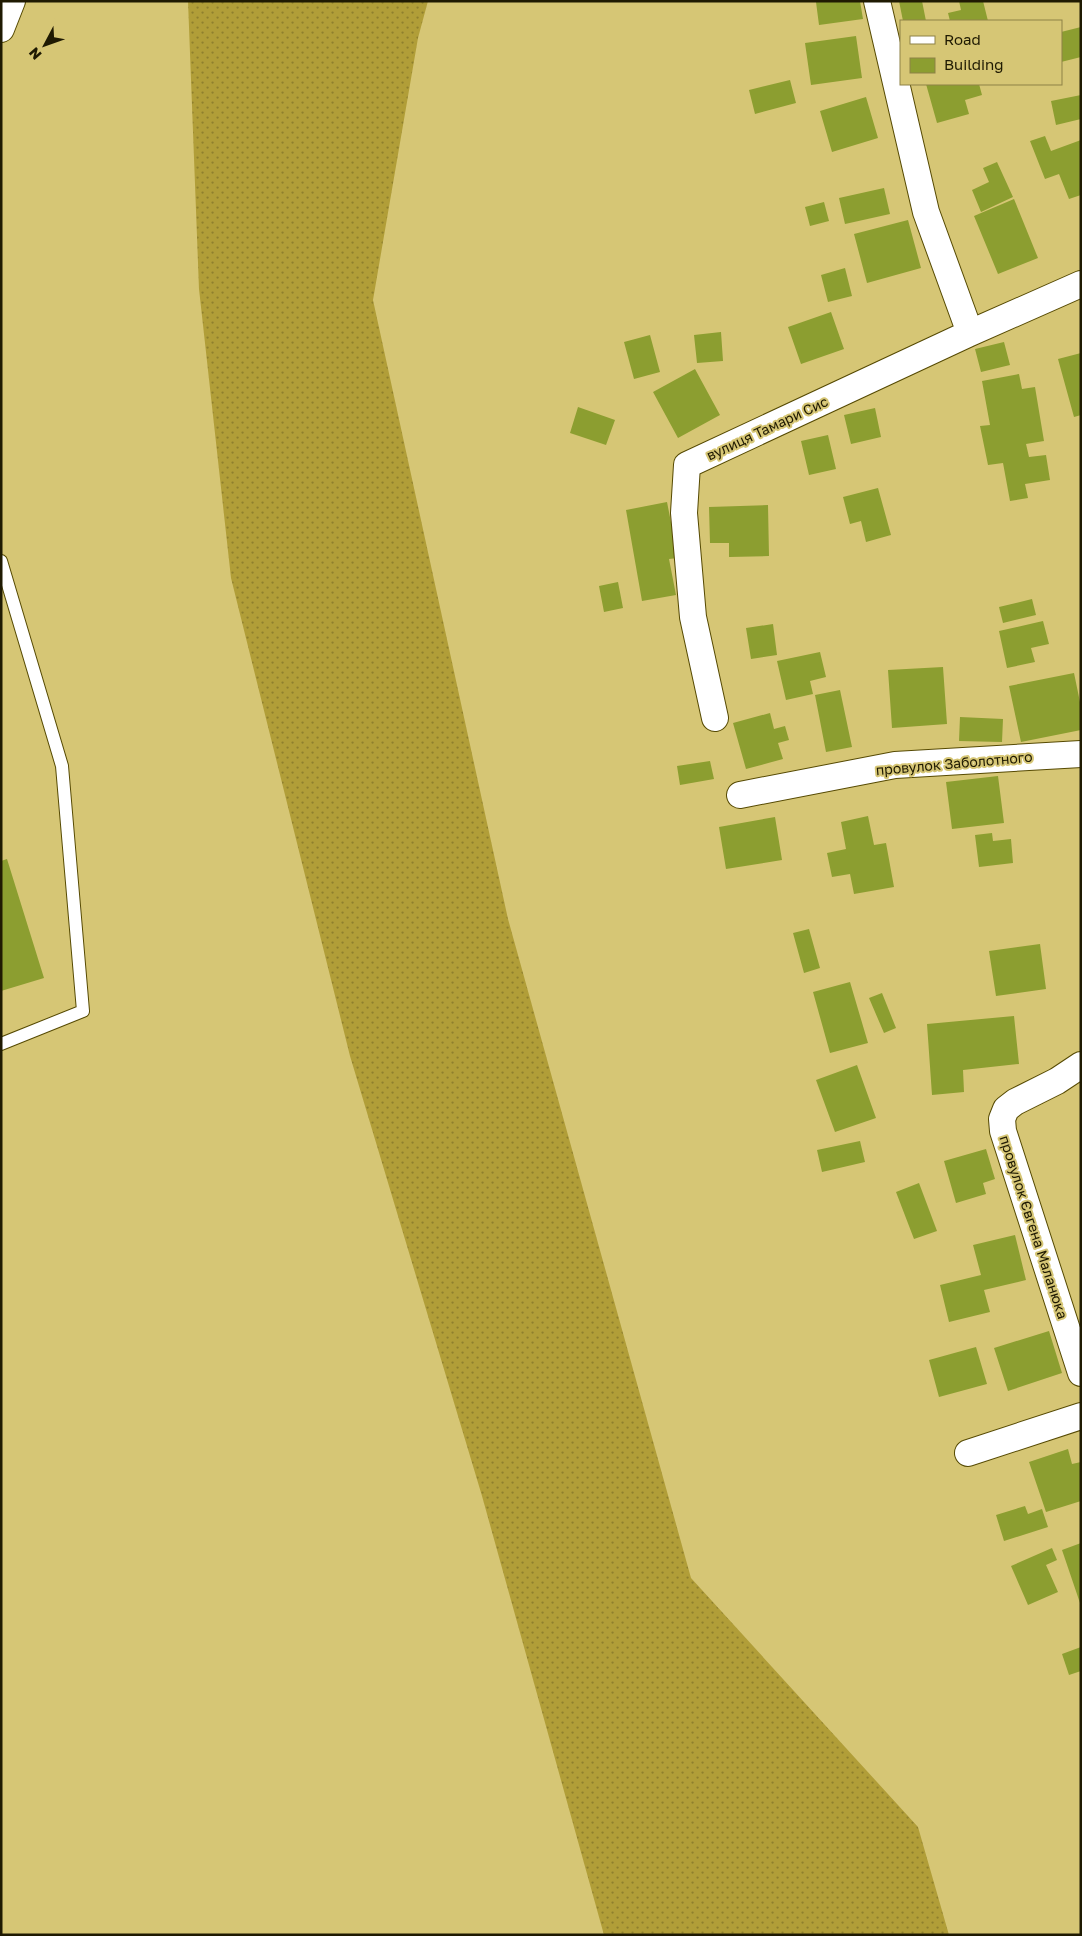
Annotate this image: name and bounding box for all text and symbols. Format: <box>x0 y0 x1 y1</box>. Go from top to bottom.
north arrow <box>20 20 70 70</box>
legend <box>900 20 1062 85</box>
text: Road <box>944 30 981 48</box>
text: N <box>25 44 45 63</box>
text: Building <box>944 55 1004 73</box>
street label: вулиця Тамари Сис <box>704 392 831 464</box>
street label: провулок Заболотного <box>875 748 1033 778</box>
street label: провулок Євгена Маланюка <box>996 1133 1072 1321</box>

